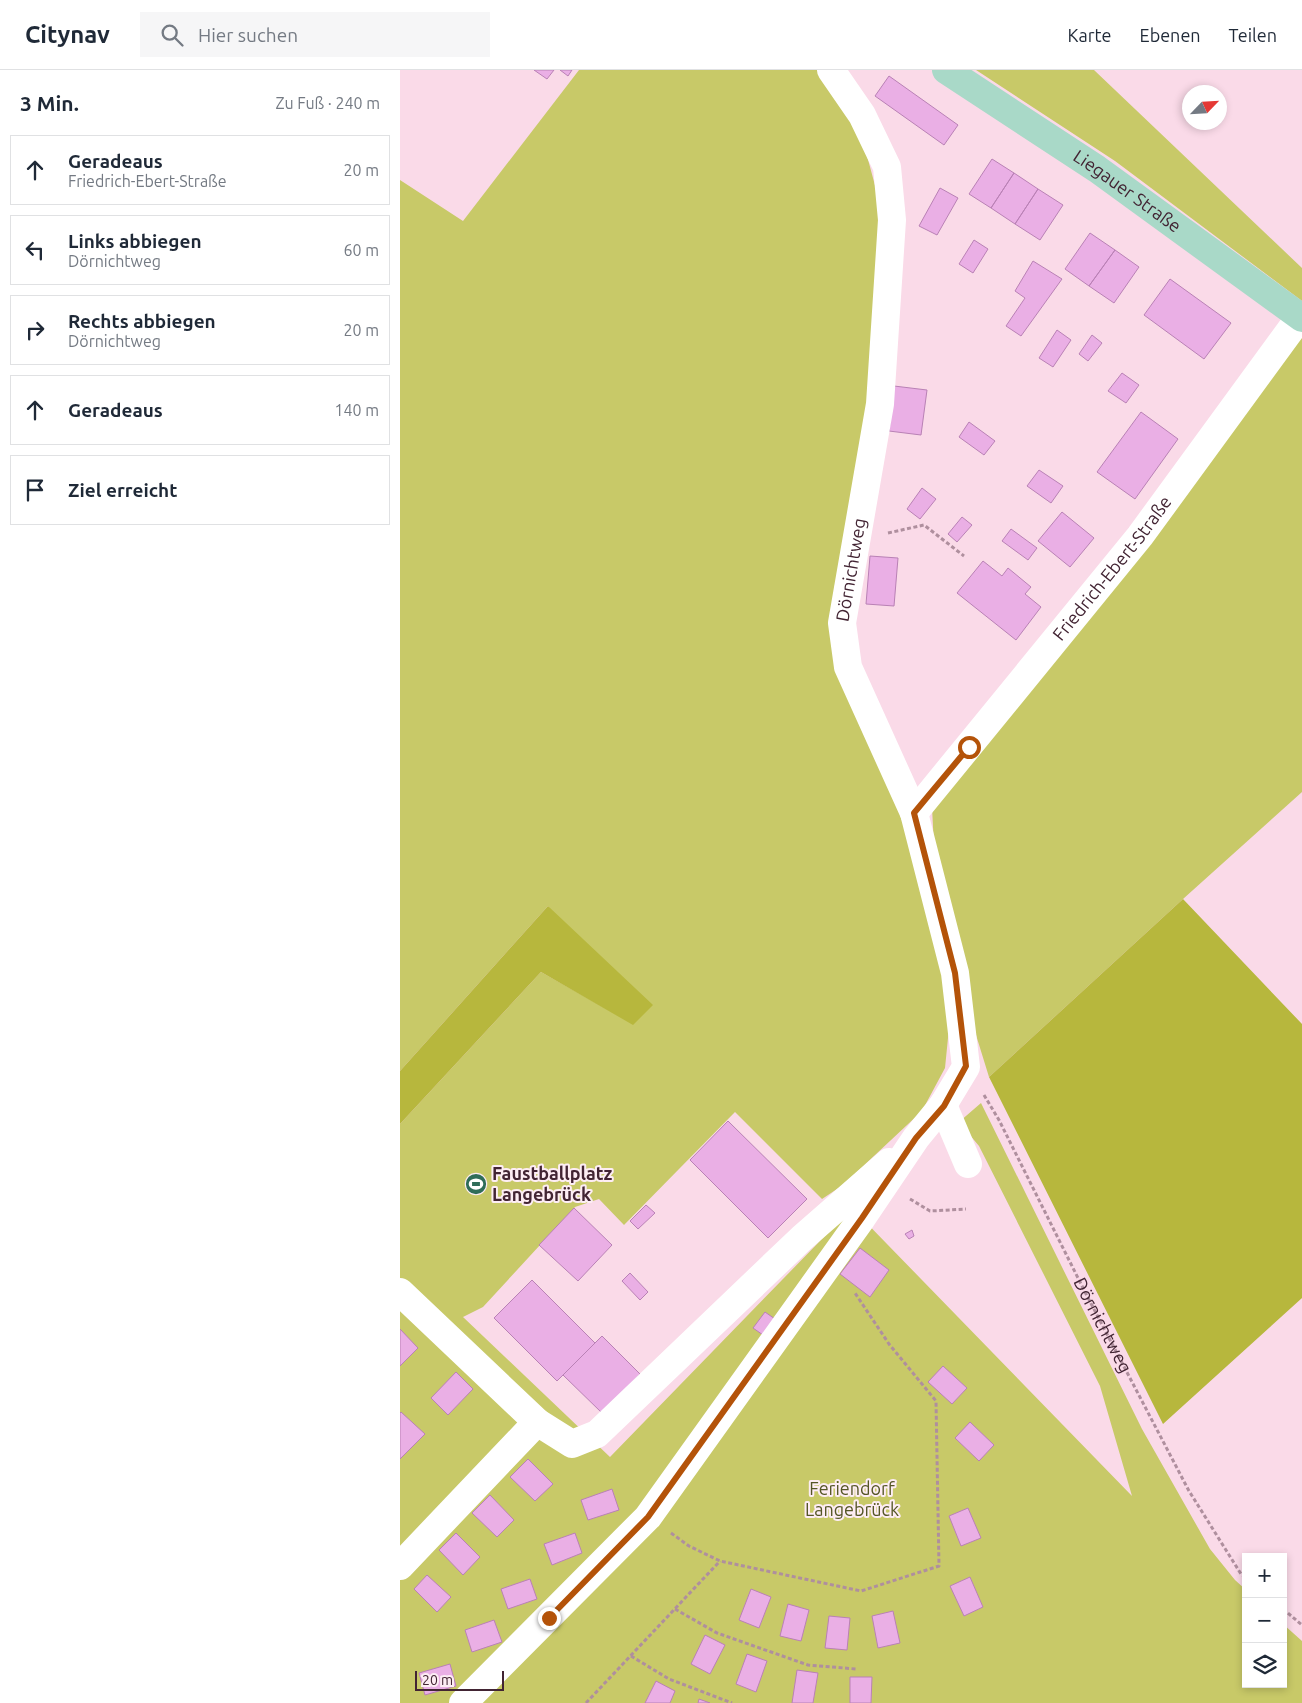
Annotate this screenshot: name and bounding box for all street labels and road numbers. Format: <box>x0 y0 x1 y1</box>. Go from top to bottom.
street label: Liegauer Straße <box>1070 145 1185 236</box>
street label: Friedrich-Ebert-Straße <box>1048 492 1175 644</box>
street label: Dörnichtweg <box>831 516 869 623</box>
street label: Dörnichtweg <box>1070 1274 1136 1376</box>

